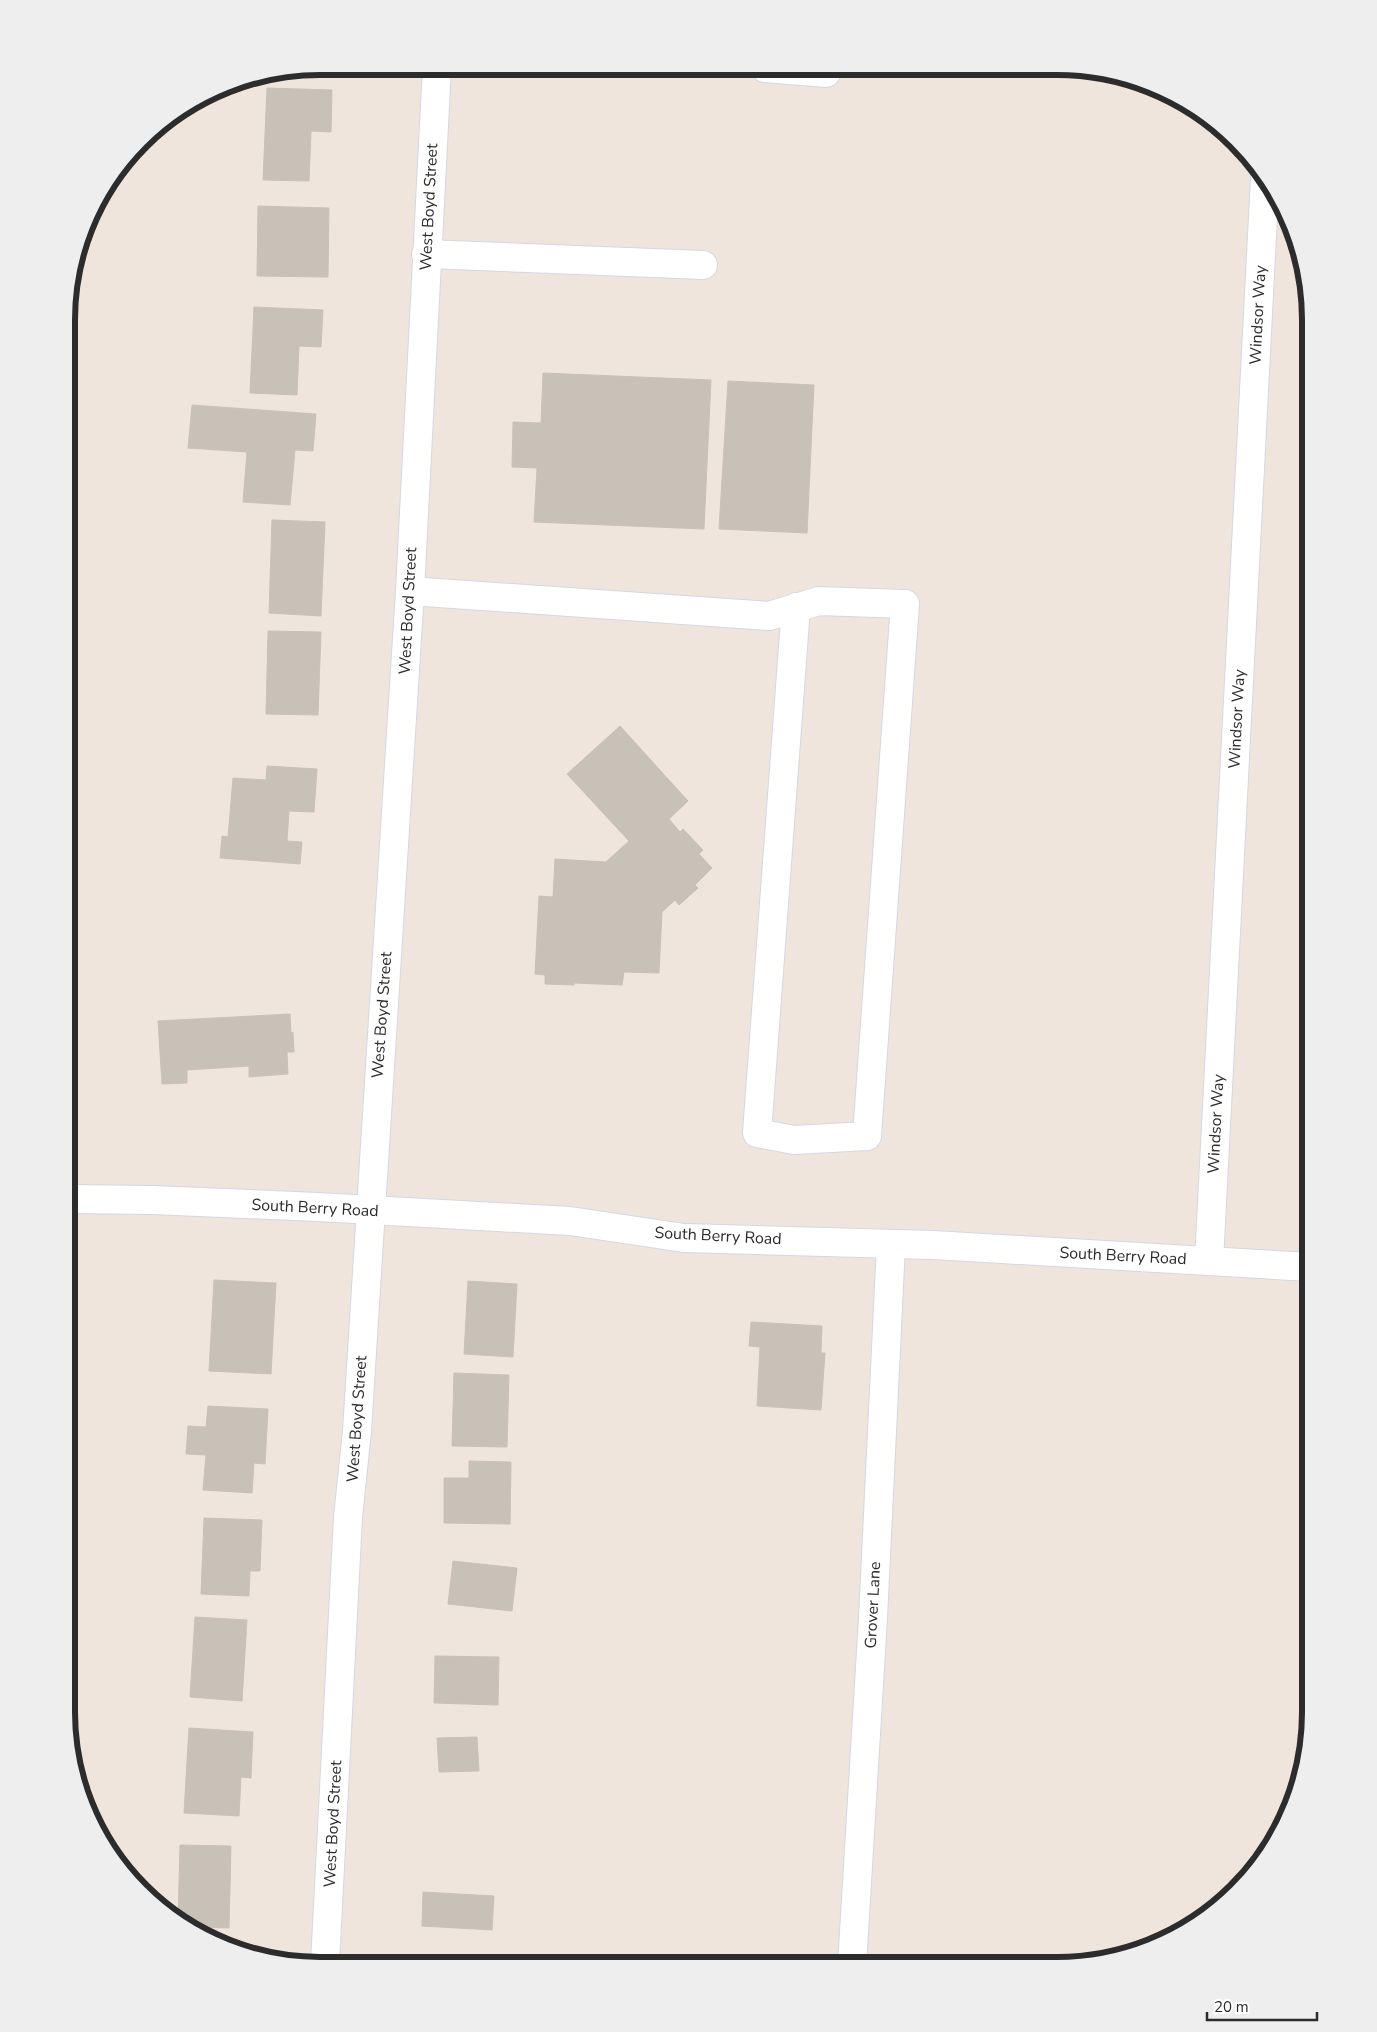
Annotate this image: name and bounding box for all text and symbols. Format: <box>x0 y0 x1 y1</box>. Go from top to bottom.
street label: West Boyd Street <box>415 142 443 271</box>
street label: Windsor Way <box>1244 264 1272 365</box>
street label: West Boyd Street <box>394 546 422 675</box>
street label: Windsor Way <box>1223 668 1251 769</box>
street label: West Boyd Street <box>367 950 397 1079</box>
street label: Windsor Way <box>1202 1073 1230 1174</box>
street label: South Berry Road <box>251 1194 379 1222</box>
street label: South Berry Road <box>654 1222 782 1250</box>
street label: South Berry Road <box>1059 1242 1187 1270</box>
street label: West Boyd Street <box>342 1354 372 1483</box>
street label: Grover Lane <box>860 1561 886 1649</box>
street label: West Boyd Street <box>319 1759 347 1888</box>
scale bar <box>1207 1990 1317 2022</box>
text: 20 m <box>1214 1997 1249 2017</box>

